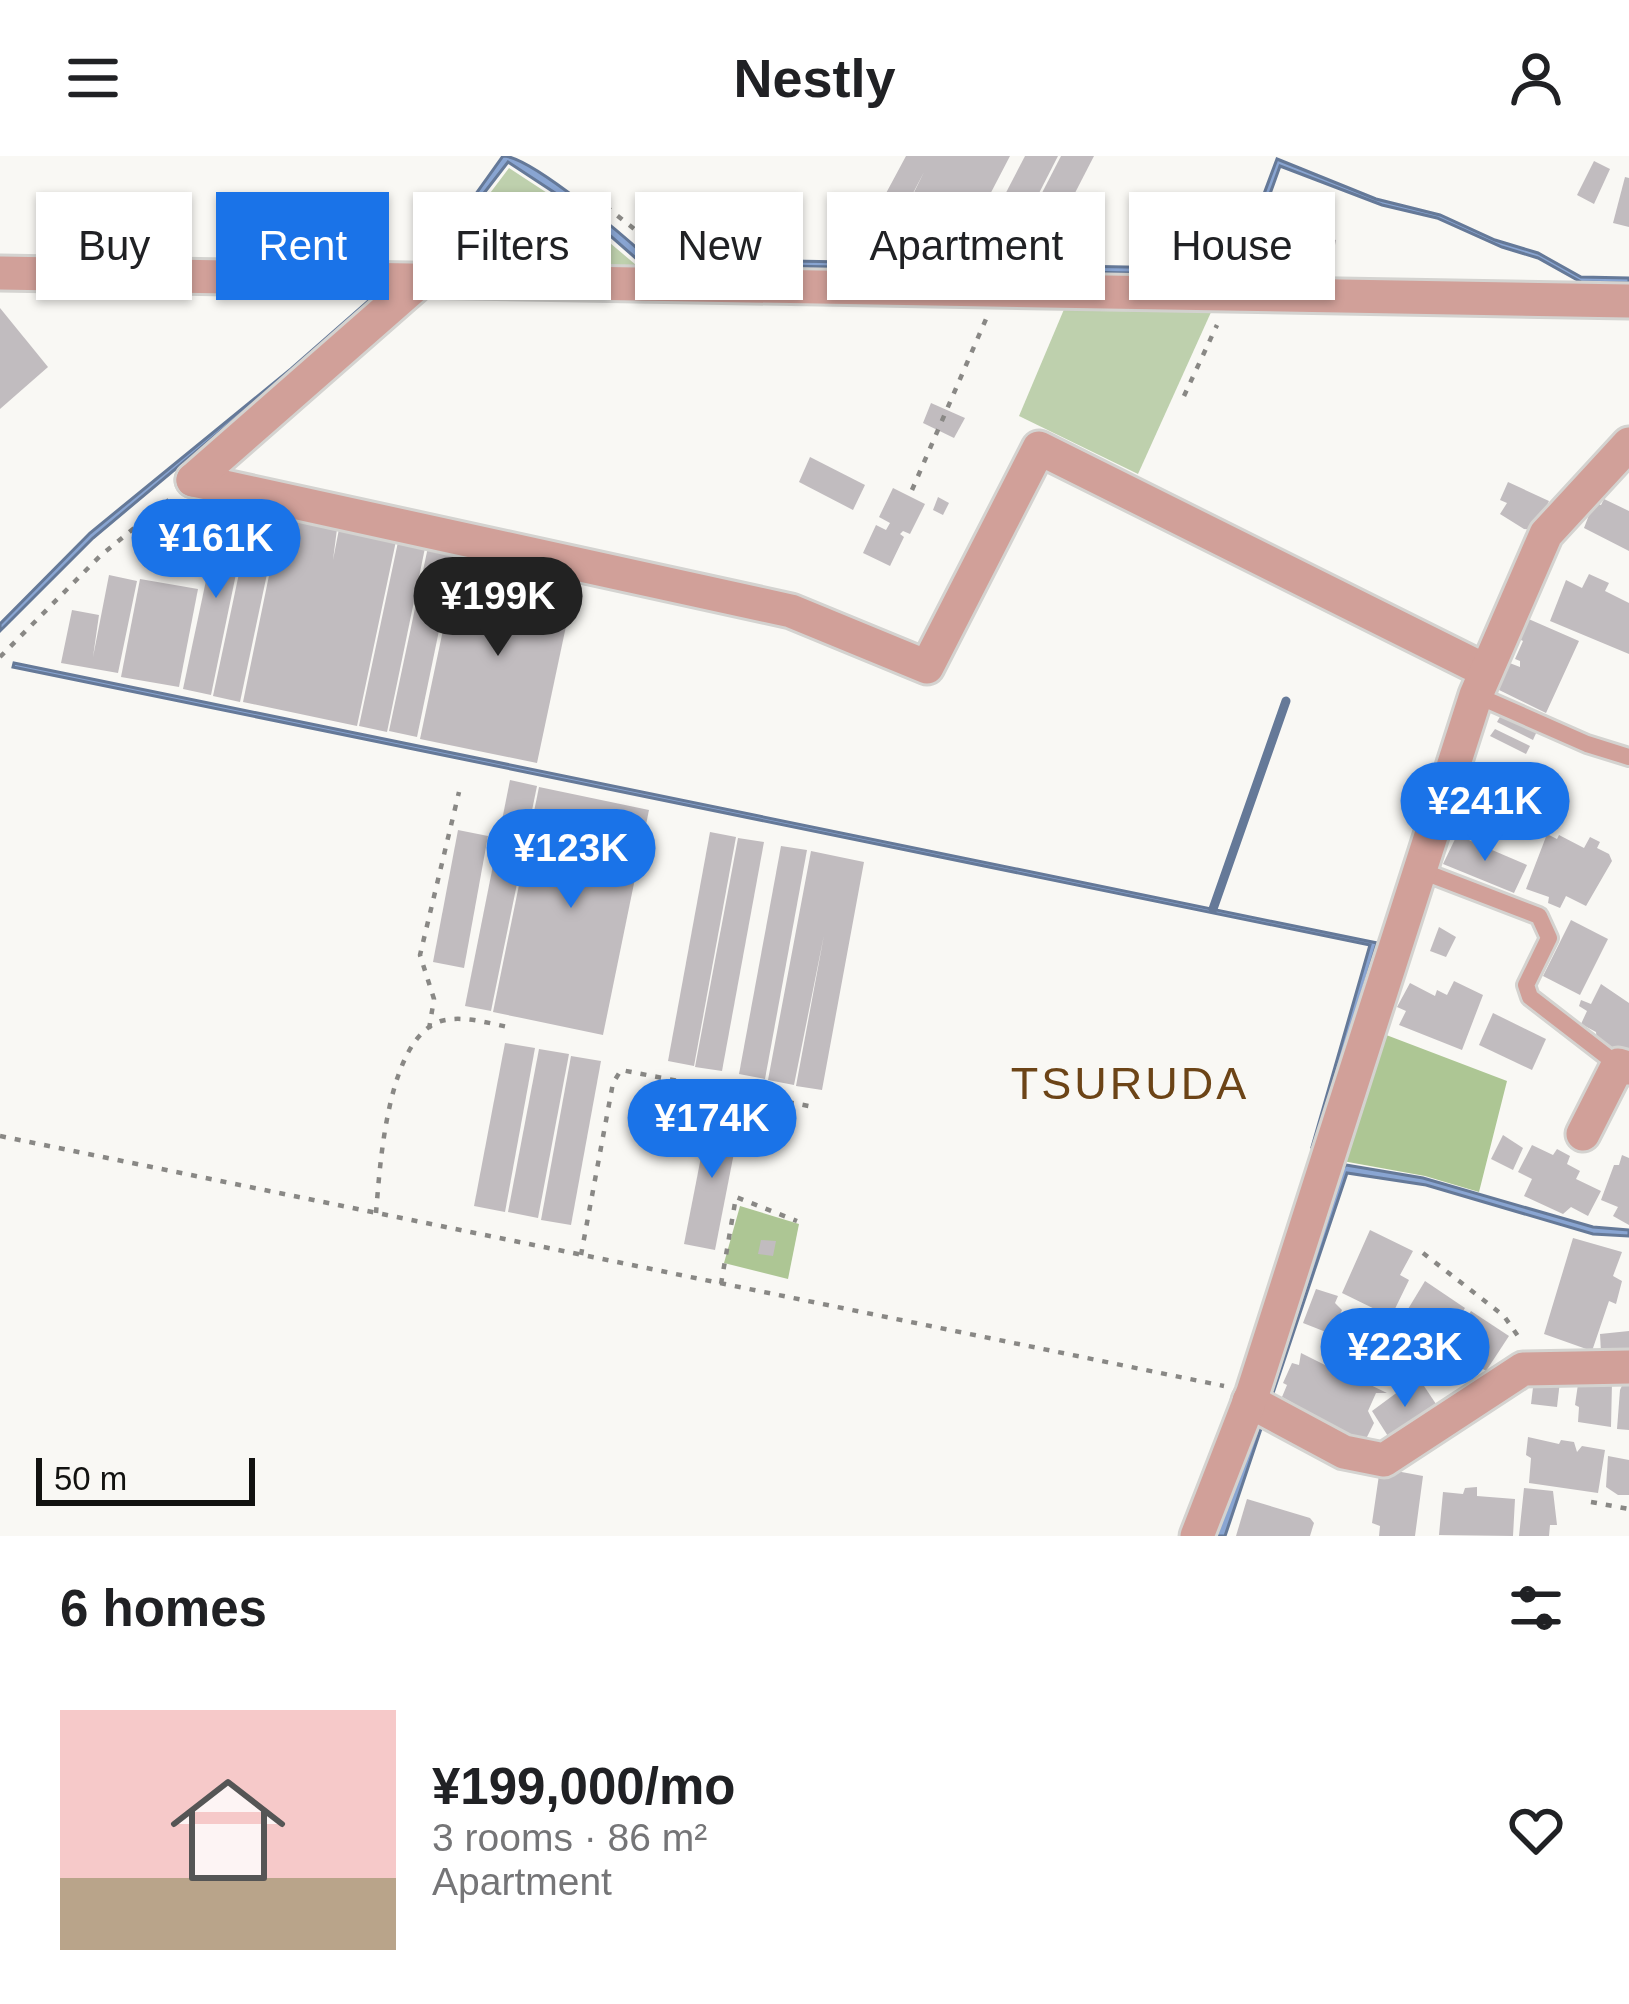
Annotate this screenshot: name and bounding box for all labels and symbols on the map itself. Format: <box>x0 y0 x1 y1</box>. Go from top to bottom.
pin: ¥161K <box>132 499 300 601</box>
pin: ¥199K <box>414 557 582 659</box>
pin: ¥241K <box>1401 762 1569 864</box>
pin: ¥123K <box>487 809 655 911</box>
district label: TSURUDA <box>1011 1058 1249 1109</box>
pin: ¥174K <box>628 1079 796 1181</box>
pin: ¥223K <box>1321 1308 1489 1410</box>
scale bar <box>36 1452 255 1505</box>

